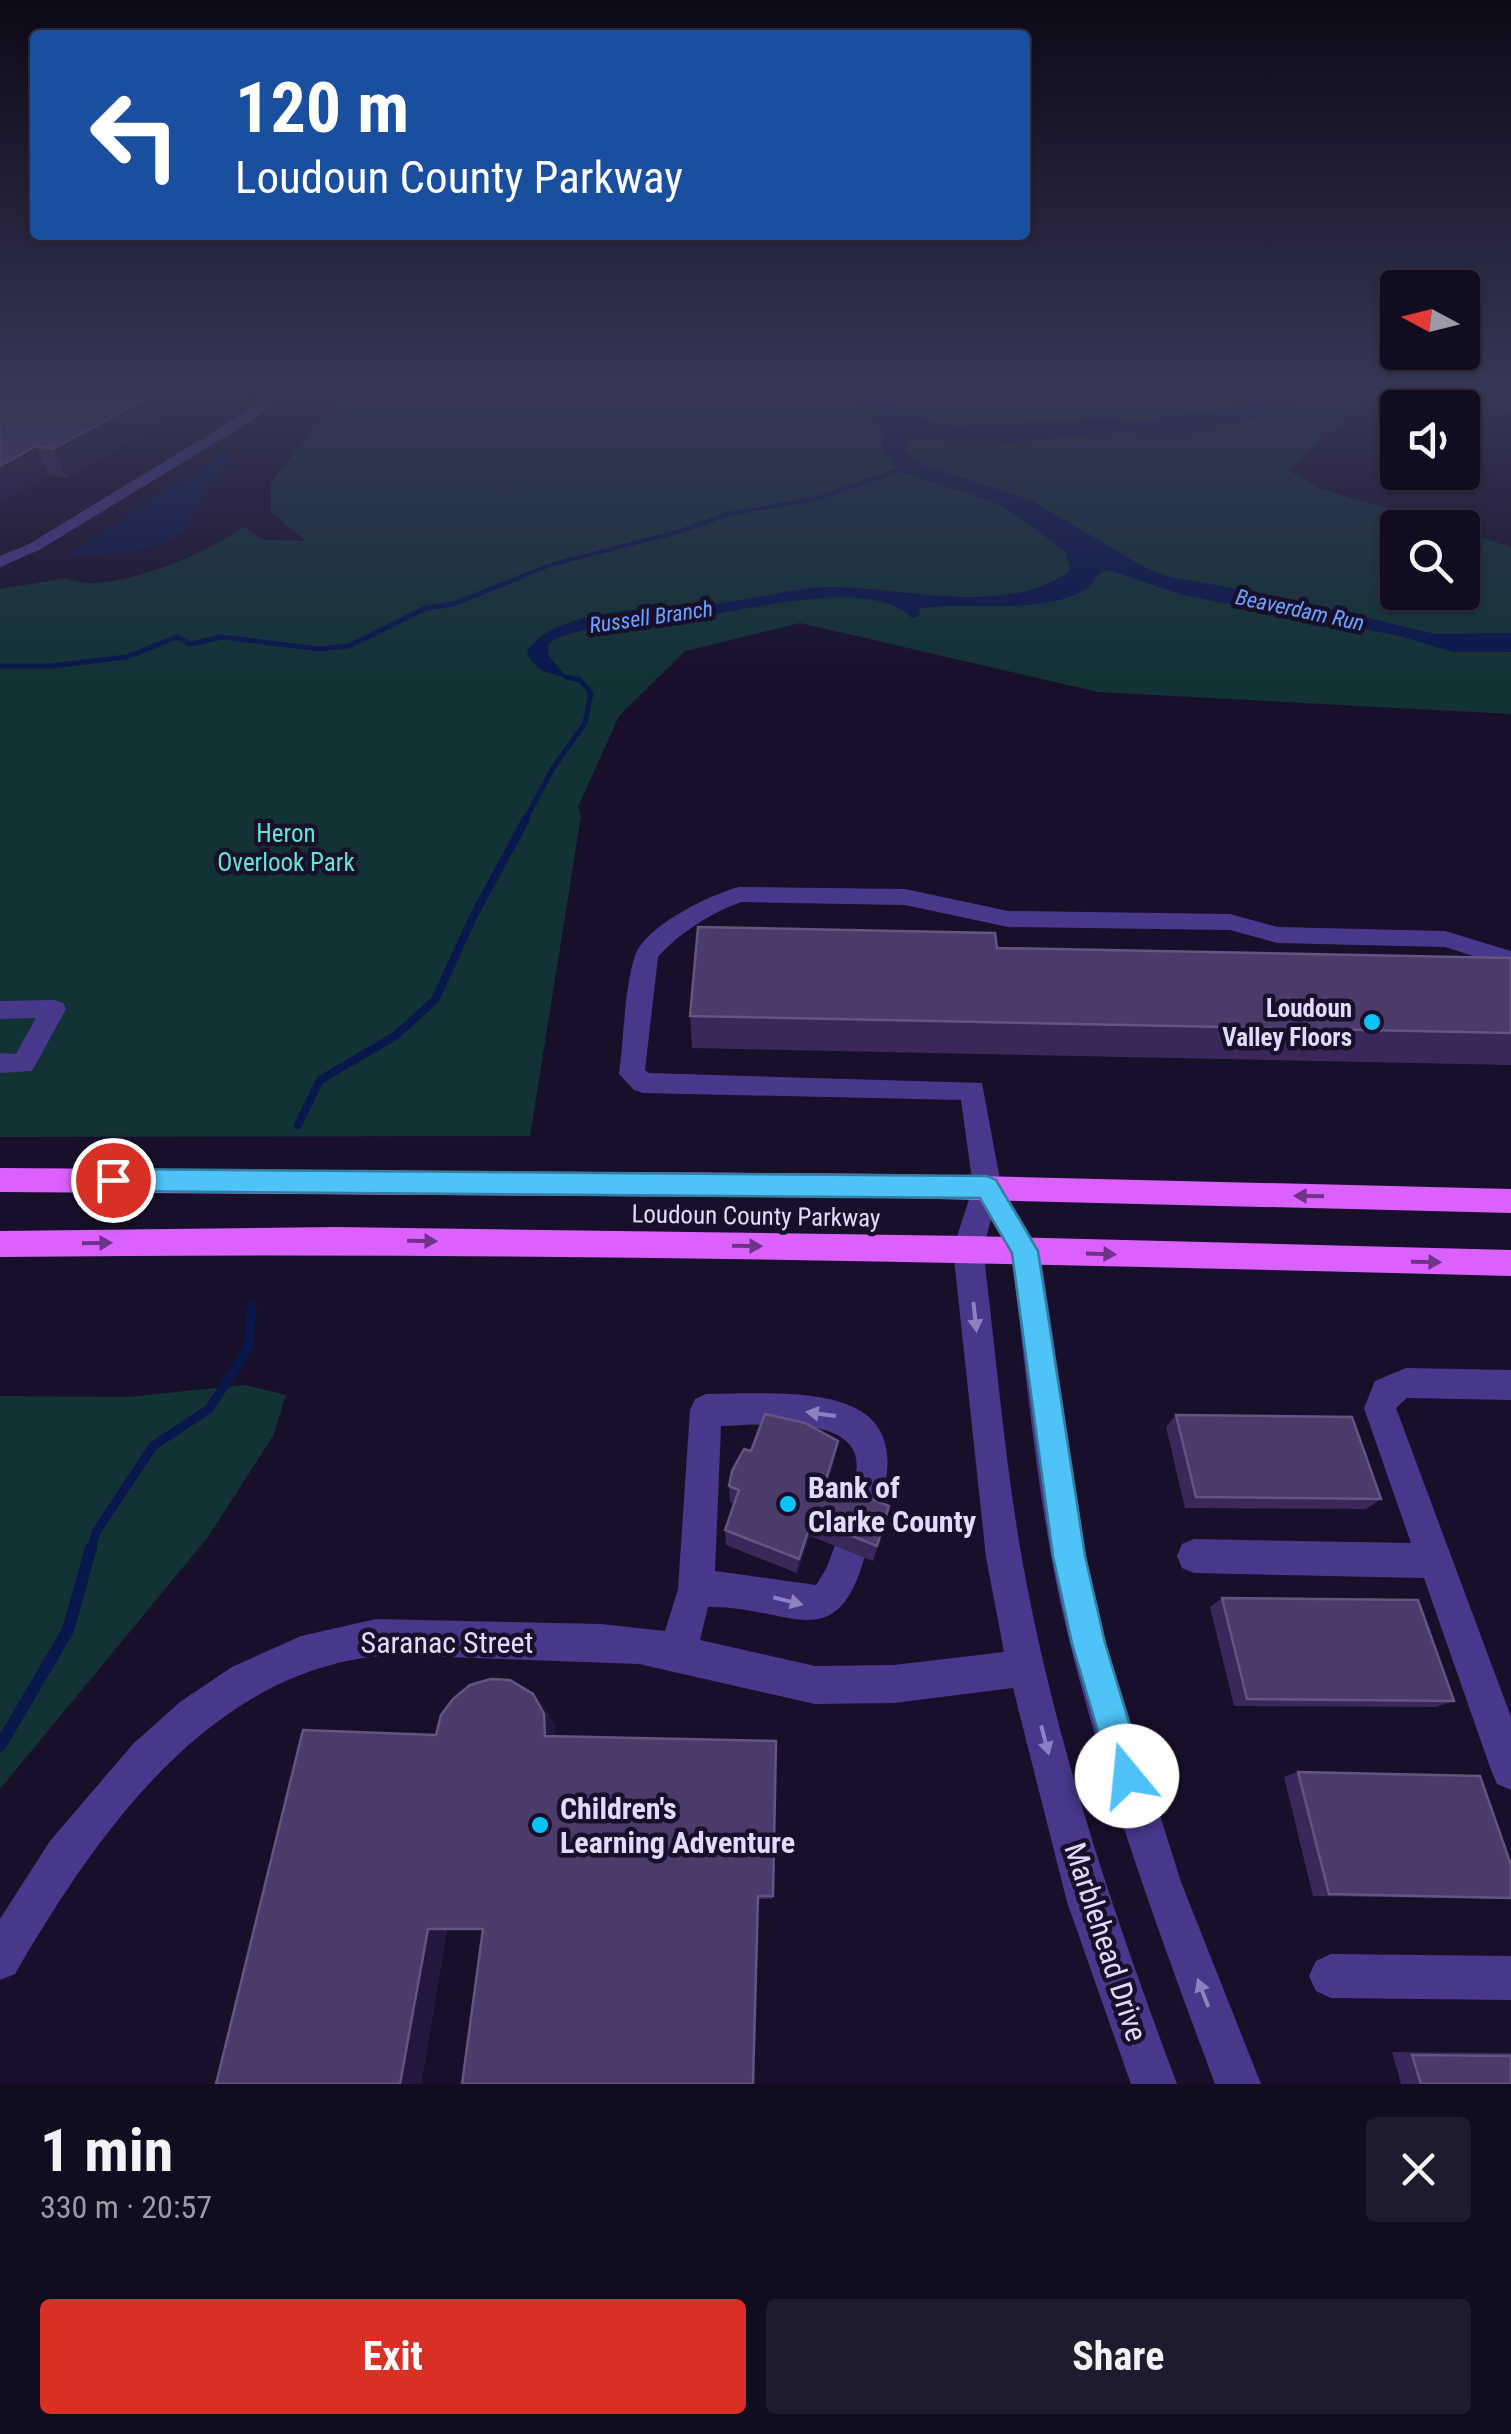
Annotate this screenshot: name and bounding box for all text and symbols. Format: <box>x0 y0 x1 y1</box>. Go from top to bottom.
text: 120 m <box>235 67 409 149</box>
icon: left <box>70 70 200 200</box>
text: Loudoun County Parkway <box>235 151 683 204</box>
north arrow <box>1380 270 1480 370</box>
map controls <box>1380 270 1480 610</box>
button: sound <box>1380 390 1480 490</box>
button: search <box>1380 510 1480 610</box>
water label: Beaverdam Run <box>1233 584 1367 636</box>
water label: Russell Branch <box>588 596 714 638</box>
park label: Heron Overlook Park <box>217 819 355 877</box>
place label: Loudoun Valley Floors <box>1222 994 1352 1052</box>
marker: Loudoun Valley Floors <box>1361 1011 1383 1033</box>
pin <box>71 1138 156 1223</box>
icon: arrive <box>86 1153 141 1208</box>
one-way arrow <box>1292 1188 1324 1204</box>
street label: Loudoun County Parkway <box>631 1199 881 1233</box>
one-way arrow <box>407 1233 439 1249</box>
one-way arrow <box>82 1234 114 1250</box>
one-way arrow <box>732 1238 764 1254</box>
one-way arrow <box>1085 1246 1117 1262</box>
one-way arrow <box>1410 1254 1442 1270</box>
one-way arrow <box>968 1301 984 1333</box>
one-way arrow <box>805 1406 836 1422</box>
place label: Bank of Clarke County <box>808 1470 977 1539</box>
marker: Bank of Clarke County <box>777 1493 799 1515</box>
one-way arrow <box>773 1593 804 1609</box>
street label: Saranac Street <box>361 1625 533 1660</box>
position arrow <box>1075 1724 1179 1828</box>
one-way arrow <box>1037 1725 1053 1756</box>
place label: Children's Learning Adventure <box>560 1791 795 1860</box>
marker: Children's Learning Adventure <box>529 1814 551 1836</box>
street label: Marblehead Drive <box>1057 1838 1155 2046</box>
one-way arrow <box>1194 1978 1210 2008</box>
text: 1 min <box>40 2115 173 2186</box>
button: close <box>1366 2117 1471 2222</box>
text: 330 m · 20:57 <box>40 2188 212 2226</box>
button: Exit <box>40 2299 746 2414</box>
button: Share <box>766 2299 1471 2414</box>

